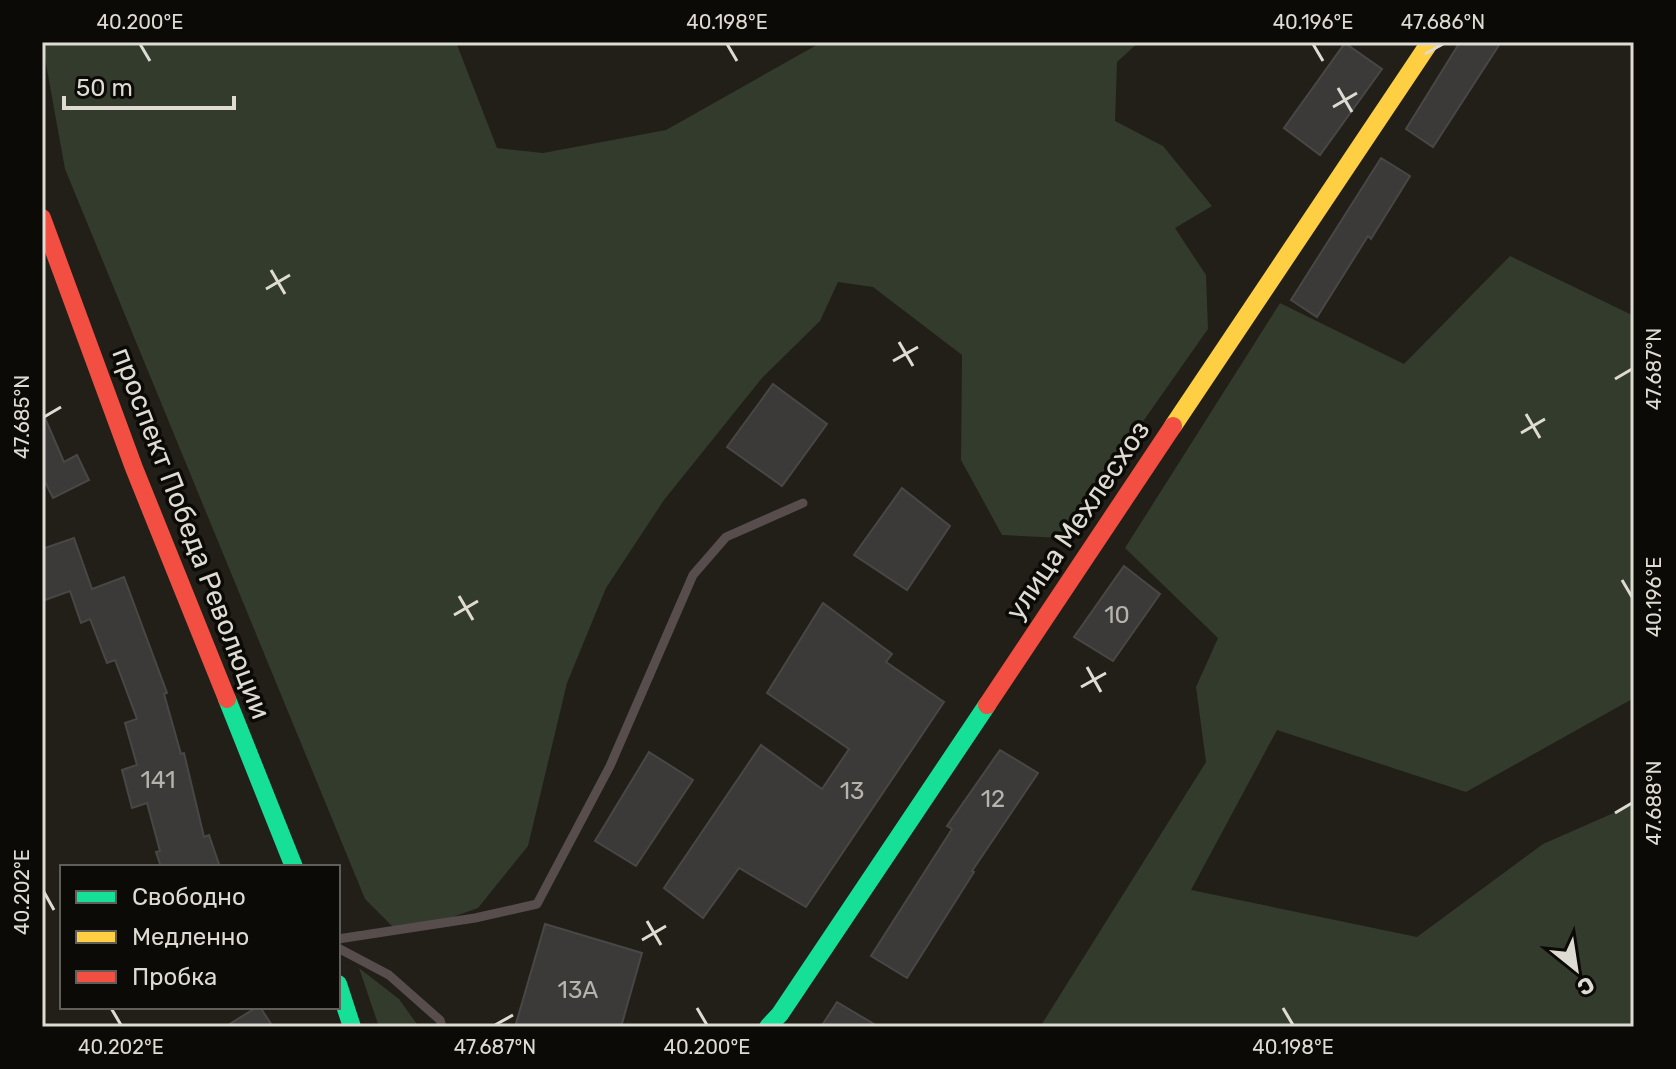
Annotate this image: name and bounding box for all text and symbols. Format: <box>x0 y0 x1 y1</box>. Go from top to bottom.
text: 40.200°E <box>97 10 183 34</box>
text: 40.198°E <box>686 10 768 34</box>
text: 40.196°E <box>1273 10 1353 34</box>
text: 47.686°N <box>1401 10 1485 34</box>
scale bar <box>64 60 234 110</box>
text: 50 m <box>76 74 133 102</box>
text: 47.687°N <box>1642 328 1666 410</box>
street label: проспект Победа Революции <box>105 343 278 724</box>
text: 47.685°N <box>10 375 34 459</box>
street label: улица Мехлесхоз <box>999 414 1156 626</box>
text: 40.196°E <box>1642 557 1666 637</box>
house number: 10 <box>1104 601 1130 629</box>
text: 47.688°N <box>1642 761 1666 846</box>
house number: 141 <box>141 766 175 794</box>
house number: 13 <box>840 777 864 805</box>
house number: 12 <box>981 785 1005 813</box>
text: 40.202°E <box>10 849 34 935</box>
legend <box>60 865 340 1009</box>
text: Свободно <box>132 883 246 911</box>
text: Медленно <box>132 923 249 951</box>
north arrow <box>1536 929 1616 1009</box>
text: Пробка <box>132 963 217 991</box>
text: С <box>1572 970 1599 1001</box>
house number: 13А <box>558 976 598 1004</box>
text: 40.202°E <box>78 1035 164 1059</box>
text: 47.687°N <box>454 1035 536 1059</box>
text: 40.200°E <box>664 1035 750 1059</box>
text: 40.198°E <box>1252 1035 1334 1059</box>

